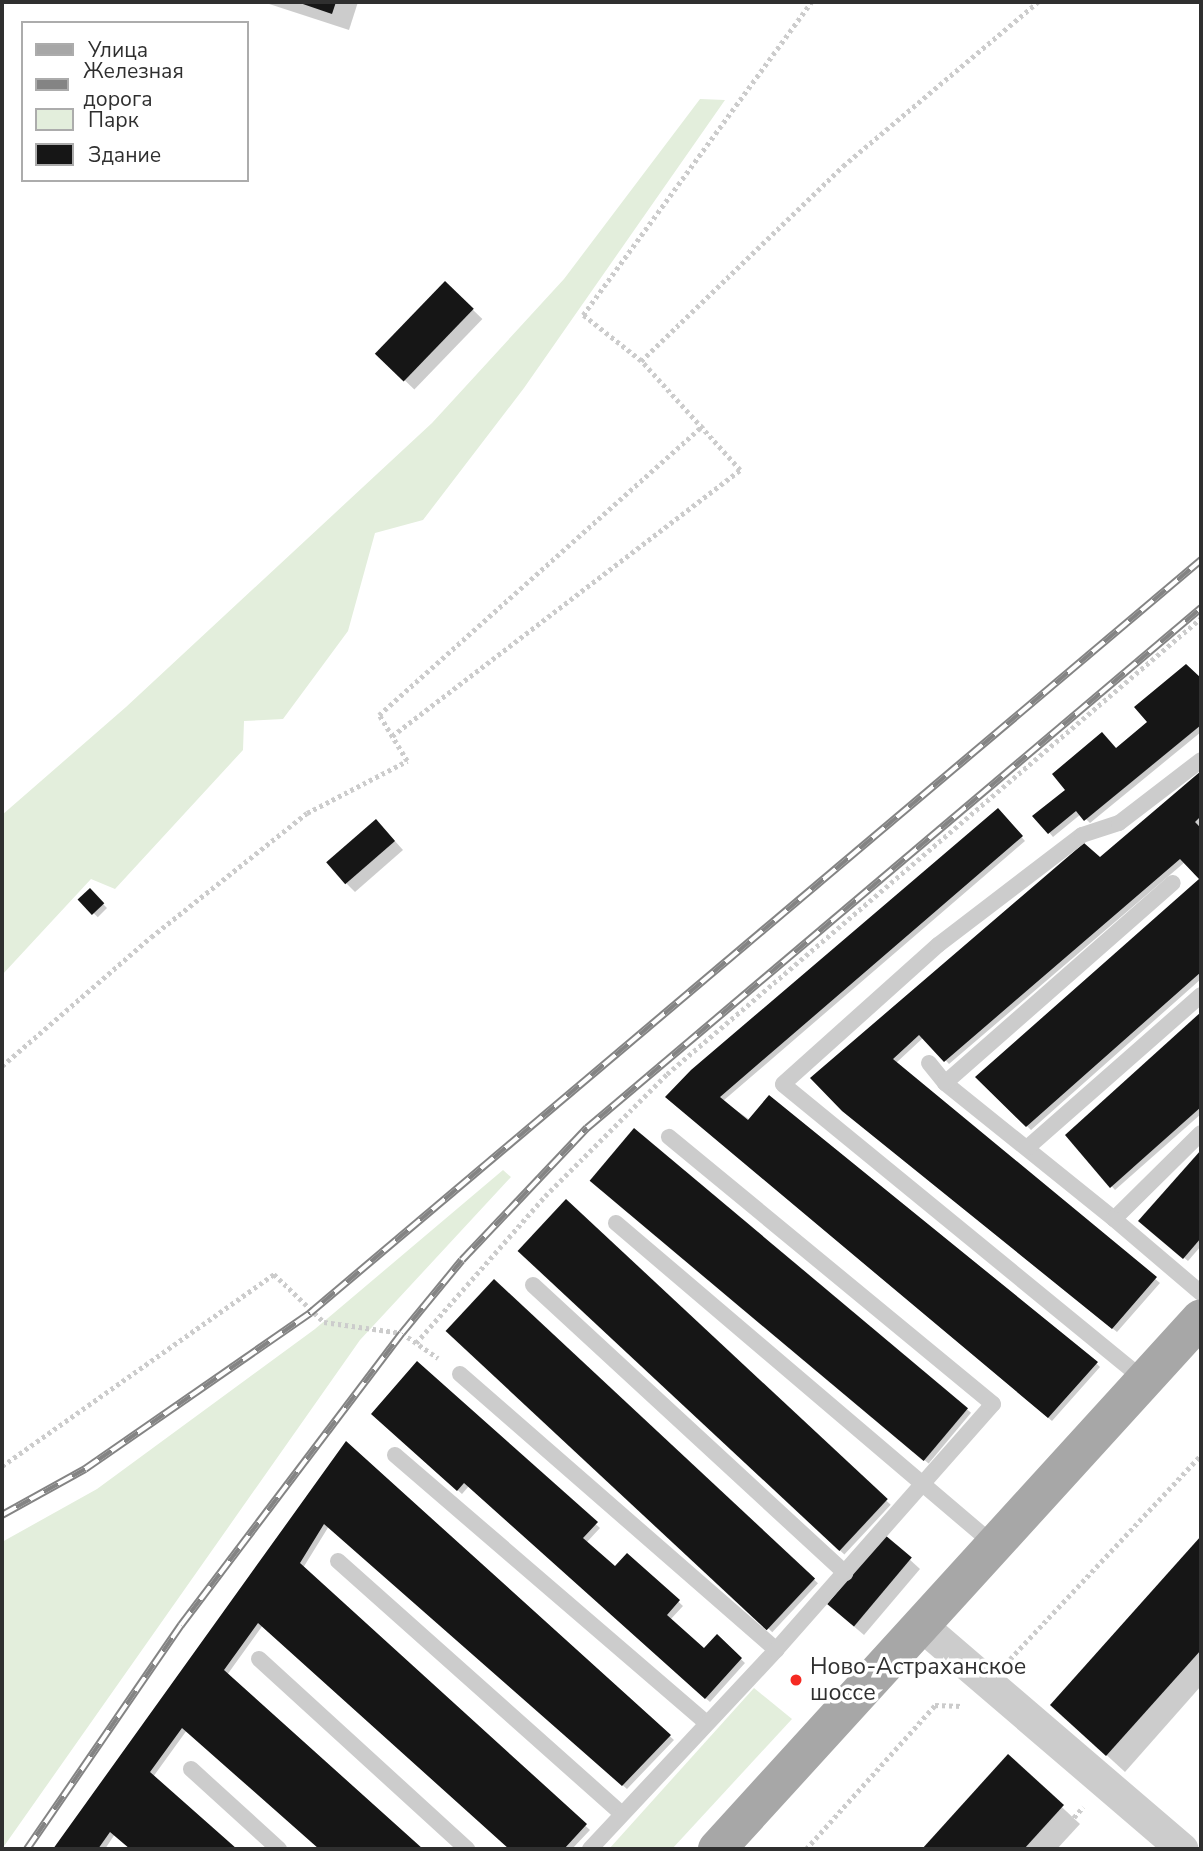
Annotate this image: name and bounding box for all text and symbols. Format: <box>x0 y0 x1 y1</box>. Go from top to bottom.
legend <box>21 21 248 182</box>
text: Улица <box>88 36 148 64</box>
text: Железная дорога <box>83 57 184 113</box>
text: Парк <box>88 106 139 134</box>
text: Здание <box>88 141 161 169</box>
place label: Ново-Астраханское шоссе <box>810 1653 1026 1707</box>
marker: Ново-Астраханское шоссе <box>788 1672 804 1688</box>

